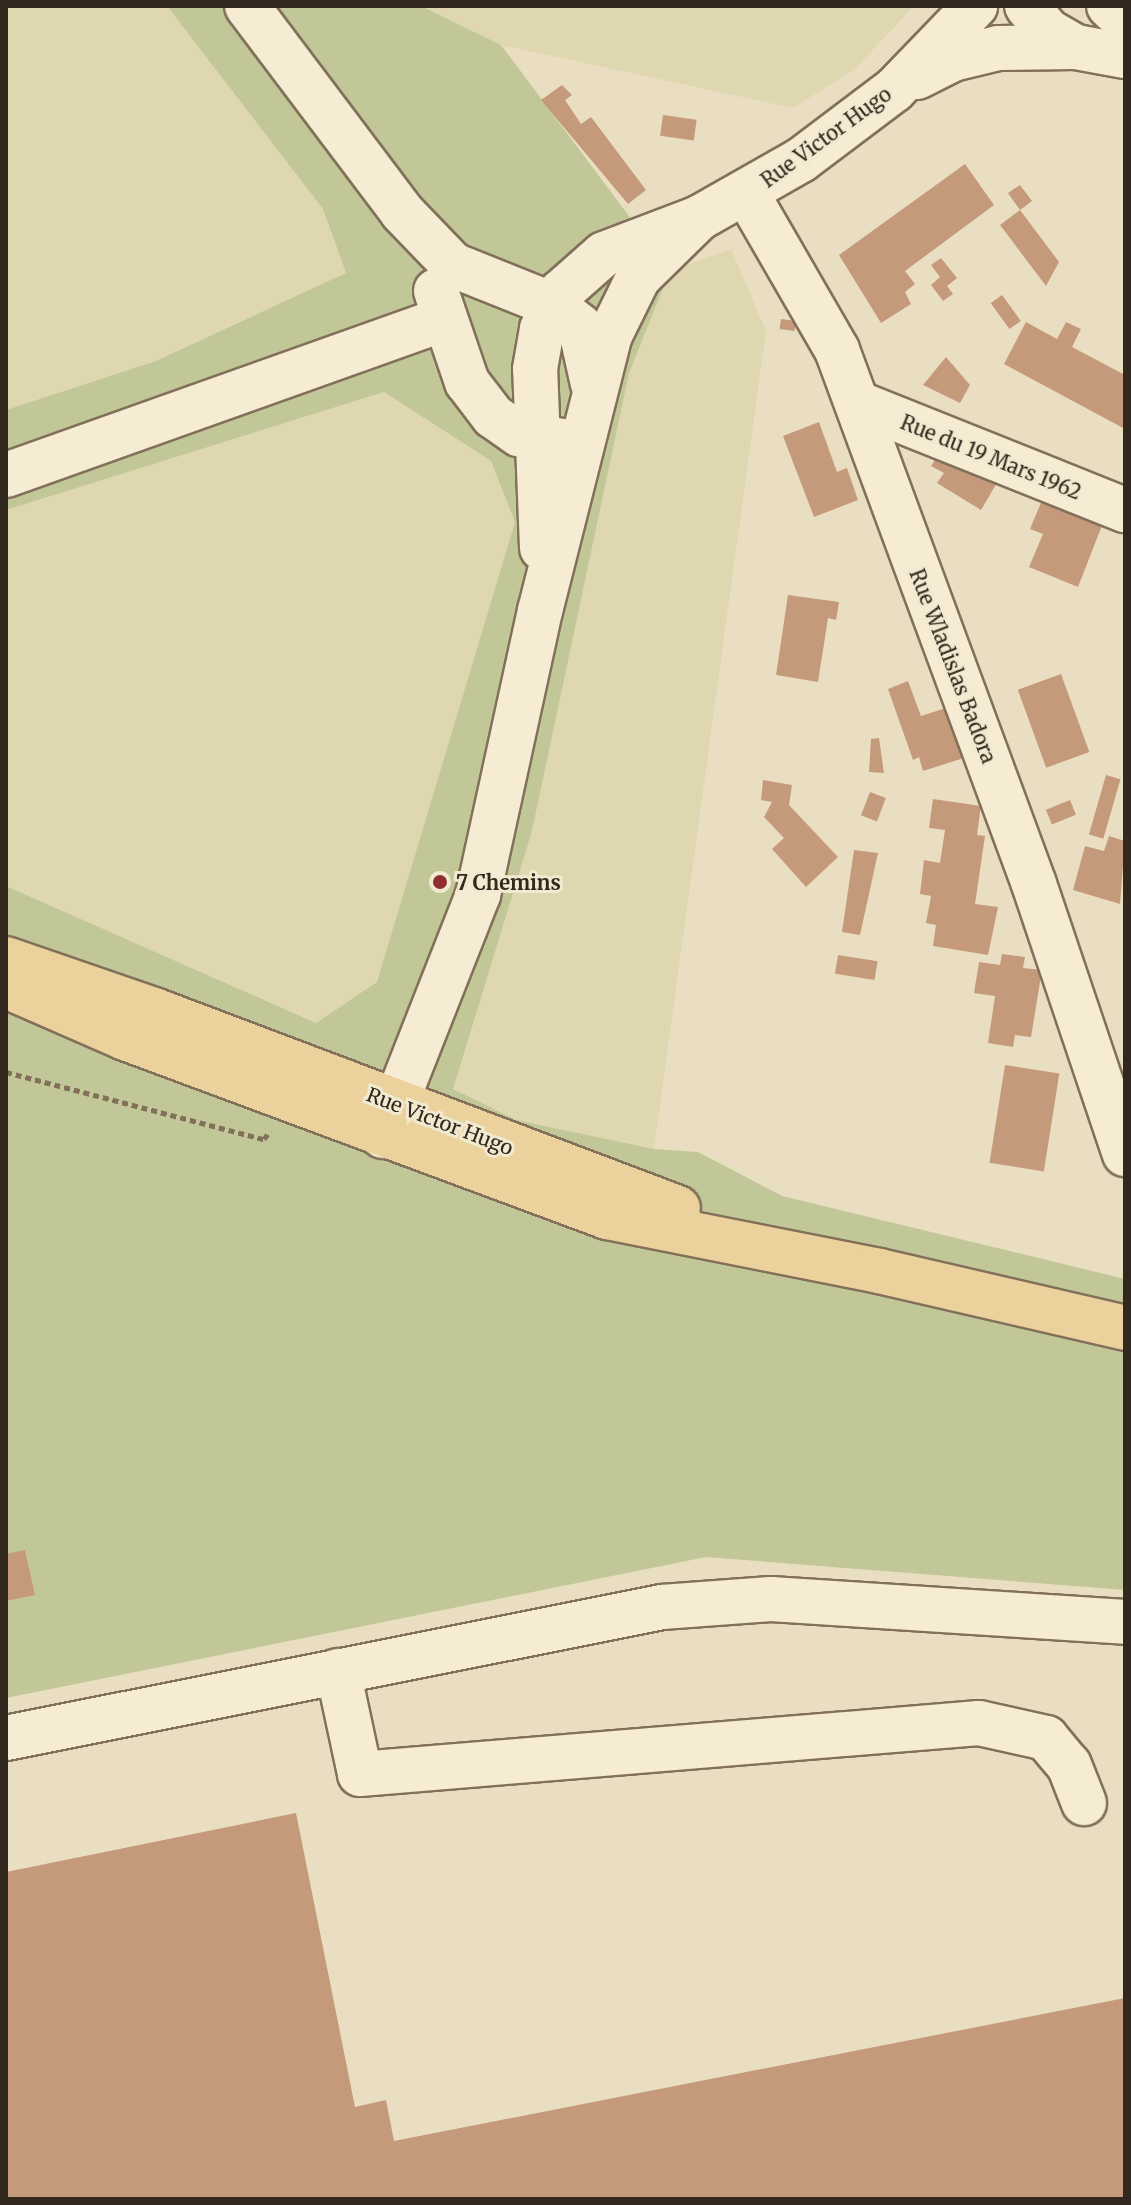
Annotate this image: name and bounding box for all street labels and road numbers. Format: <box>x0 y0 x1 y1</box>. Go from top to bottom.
street label: Rue Victor Hugo <box>756 82 896 192</box>
street label: Rue du 19 Mars 1962 <box>897 410 1085 504</box>
street label: Rue Wladislas Badora <box>905 565 1001 767</box>
street label: Rue Victor Hugo <box>363 1082 517 1160</box>

